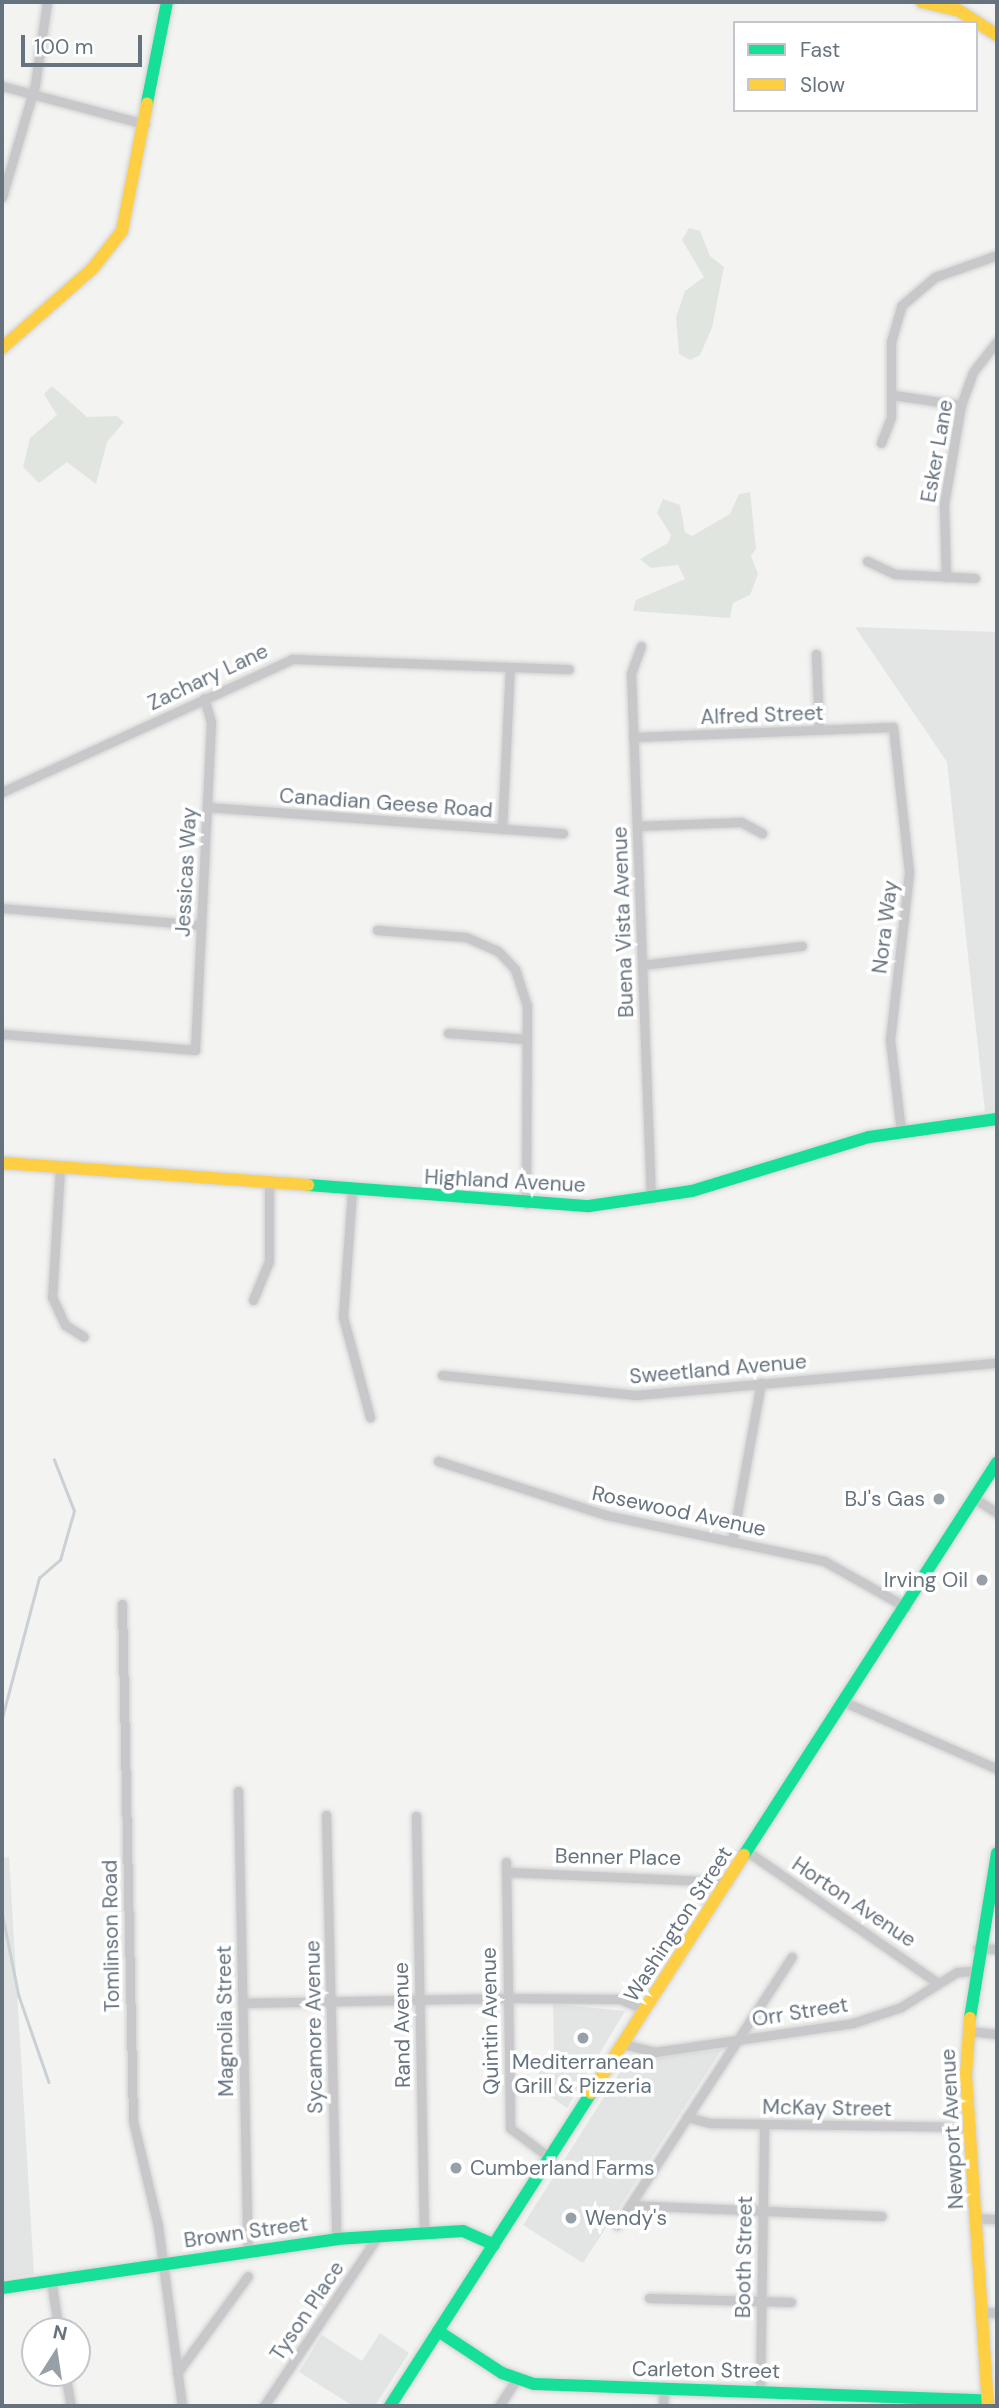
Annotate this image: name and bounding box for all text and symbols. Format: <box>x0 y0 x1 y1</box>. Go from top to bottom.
scale bar <box>24 21 145 65</box>
legend <box>733 21 978 112</box>
text: 100 m <box>34 33 94 61</box>
text: Fast <box>800 36 840 64</box>
text: Slow <box>800 71 845 99</box>
street label: Esker Lane <box>916 398 958 504</box>
street label: Zachary Lane <box>144 638 272 716</box>
street label: Alfred Street <box>700 700 824 730</box>
street label: Canadian Geese Road <box>278 783 494 823</box>
street label: Jessicas Way <box>170 806 202 938</box>
street label: Buena Vista Avenue <box>607 826 639 1018</box>
street label: Nora Way <box>867 879 903 975</box>
street label: Highland Avenue <box>424 1164 586 1198</box>
street label: Sweetland Avenue <box>628 1349 808 1389</box>
street label: Rosewood Avenue <box>590 1480 768 1542</box>
place label: BJ's Gas <box>844 1486 925 1512</box>
marker: BJ's Gas <box>931 1491 947 1507</box>
place label: Irving Oil <box>884 1567 968 1593</box>
marker: Irving Oil <box>974 1572 990 1588</box>
street label: Washington Street <box>618 1842 738 2006</box>
street label: Benner Place <box>555 1843 681 1871</box>
street label: Horton Avenue <box>787 1851 921 1953</box>
street label: Tomlinson Road <box>97 1860 125 2012</box>
street label: Sycamore Avenue <box>300 1940 328 2114</box>
street label: Magnolia Street <box>211 1945 239 2097</box>
street label: Quintin Avenue <box>476 1947 504 2095</box>
street label: Rand Avenue <box>388 1962 416 2088</box>
street label: Orr Street <box>750 1992 850 2032</box>
marker: Mediterranean Grill & Pizzeria <box>575 2030 591 2046</box>
street label: Newport Avenue <box>935 2048 969 2210</box>
place label: Mediterranean Grill & Pizzeria <box>512 2049 654 2099</box>
street label: McKay Street <box>762 2094 892 2122</box>
place label: Cumberland Farms <box>470 2155 655 2181</box>
marker: Cumberland Farms <box>448 2160 464 2176</box>
street label: Booth Street <box>730 2196 758 2318</box>
place label: Wendy's <box>585 2205 667 2231</box>
marker: Wendy's <box>563 2210 579 2226</box>
street label: Brown Street <box>182 2211 310 2253</box>
street label: Tyson Place <box>264 2256 350 2366</box>
north arrow <box>21 2317 91 2387</box>
text: N <box>51 2319 69 2347</box>
street label: Carleton Street <box>632 2356 780 2384</box>

